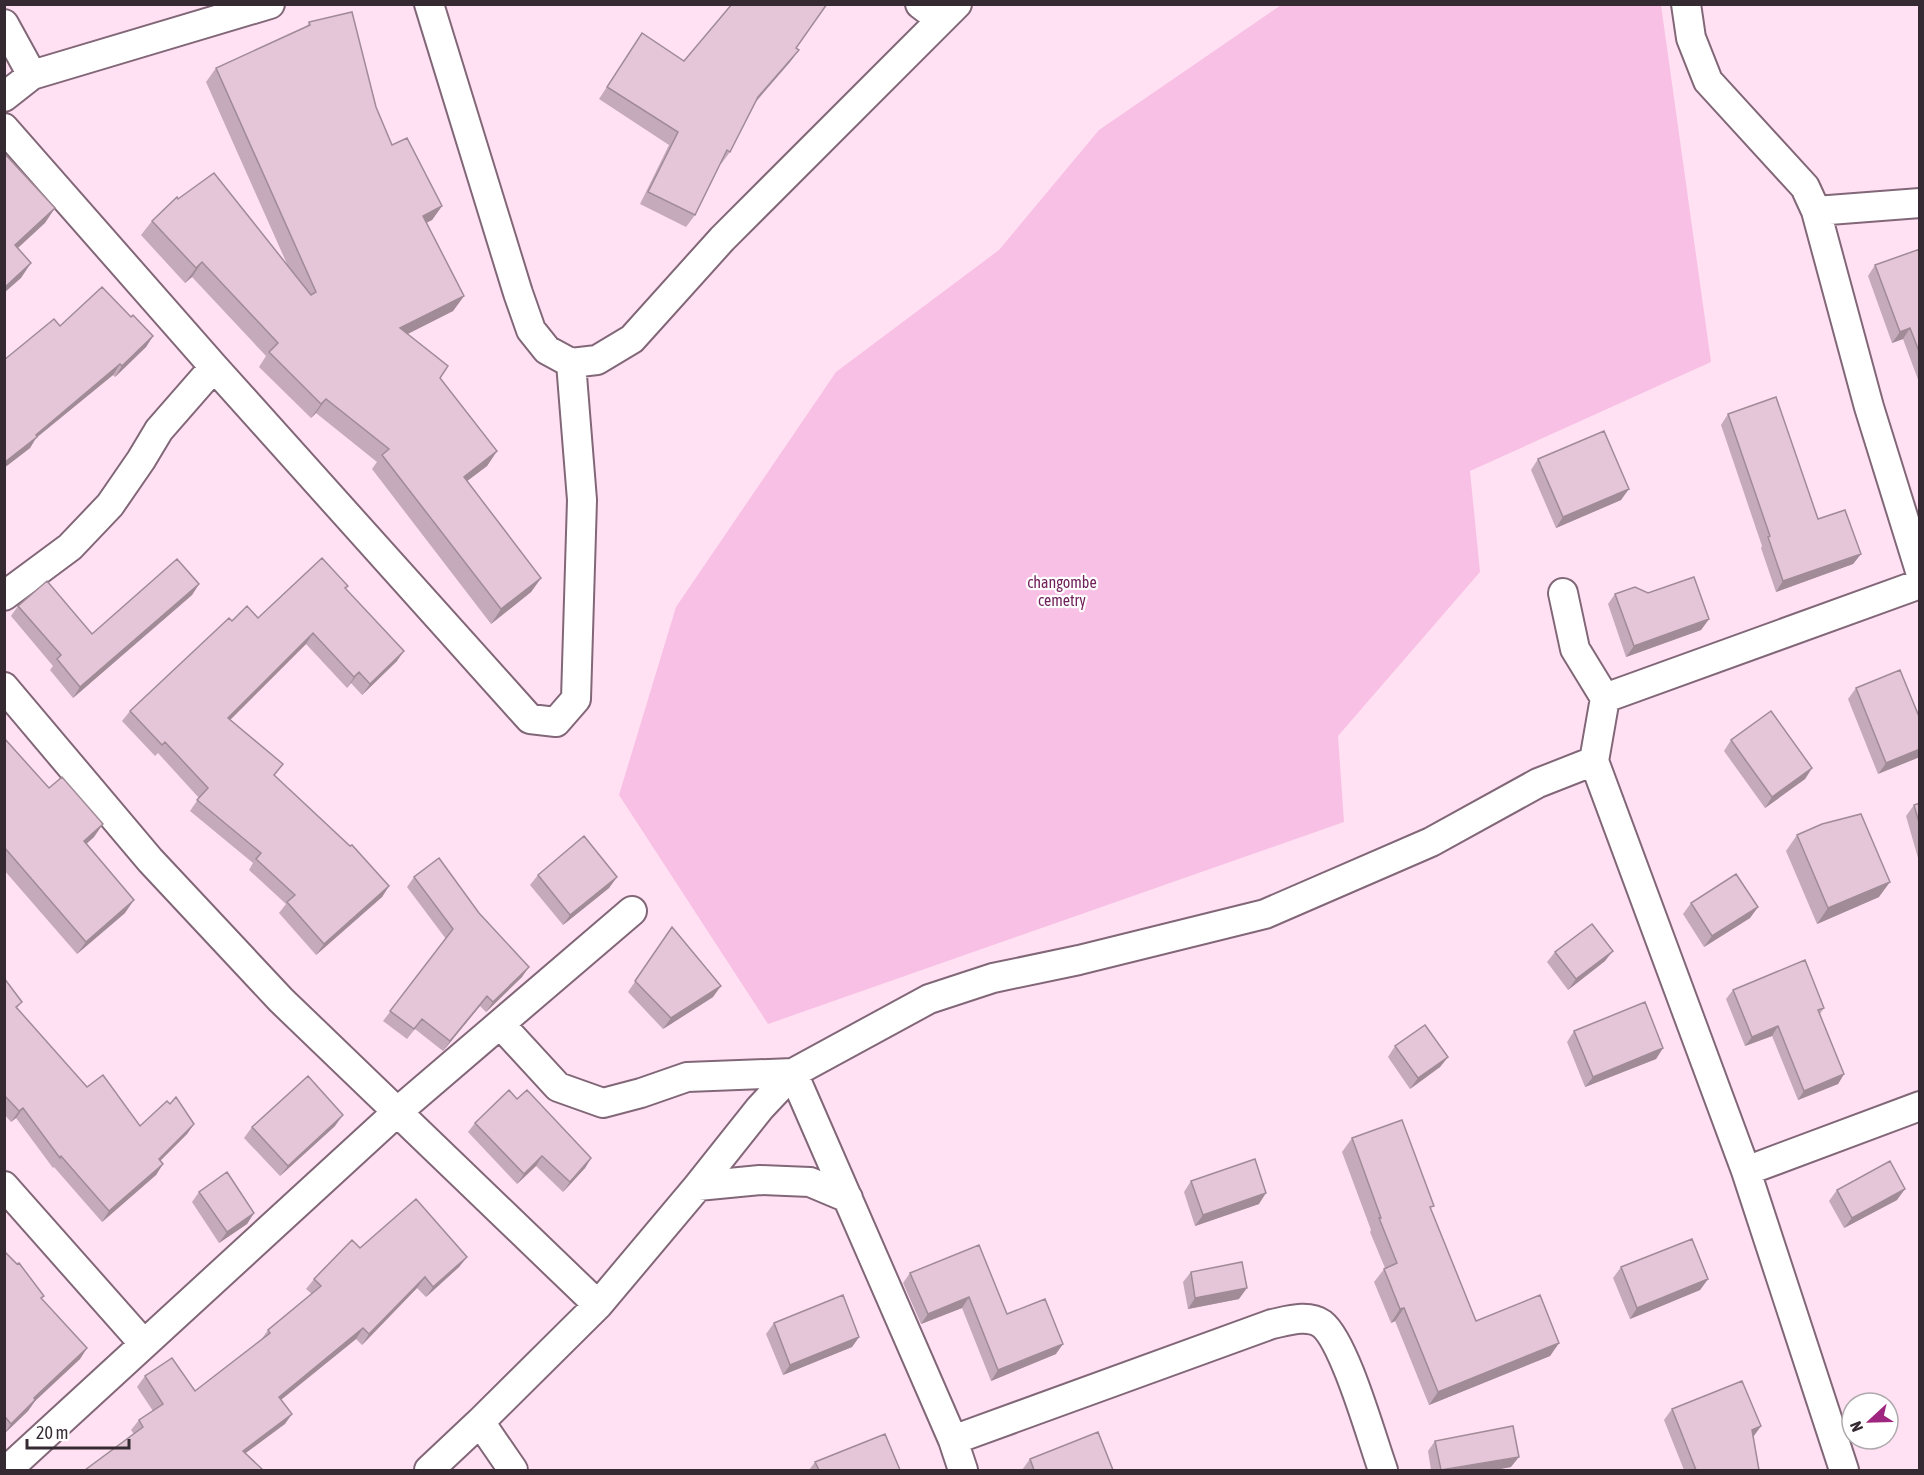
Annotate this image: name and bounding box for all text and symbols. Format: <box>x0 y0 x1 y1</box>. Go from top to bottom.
park label: changombe cemetry <box>1027 573 1097 610</box>
north arrow <box>1840 1391 1900 1451</box>
scale bar <box>27 1412 129 1450</box>
text: N <box>1846 1419 1866 1434</box>
text: 20 m <box>36 1422 68 1443</box>

